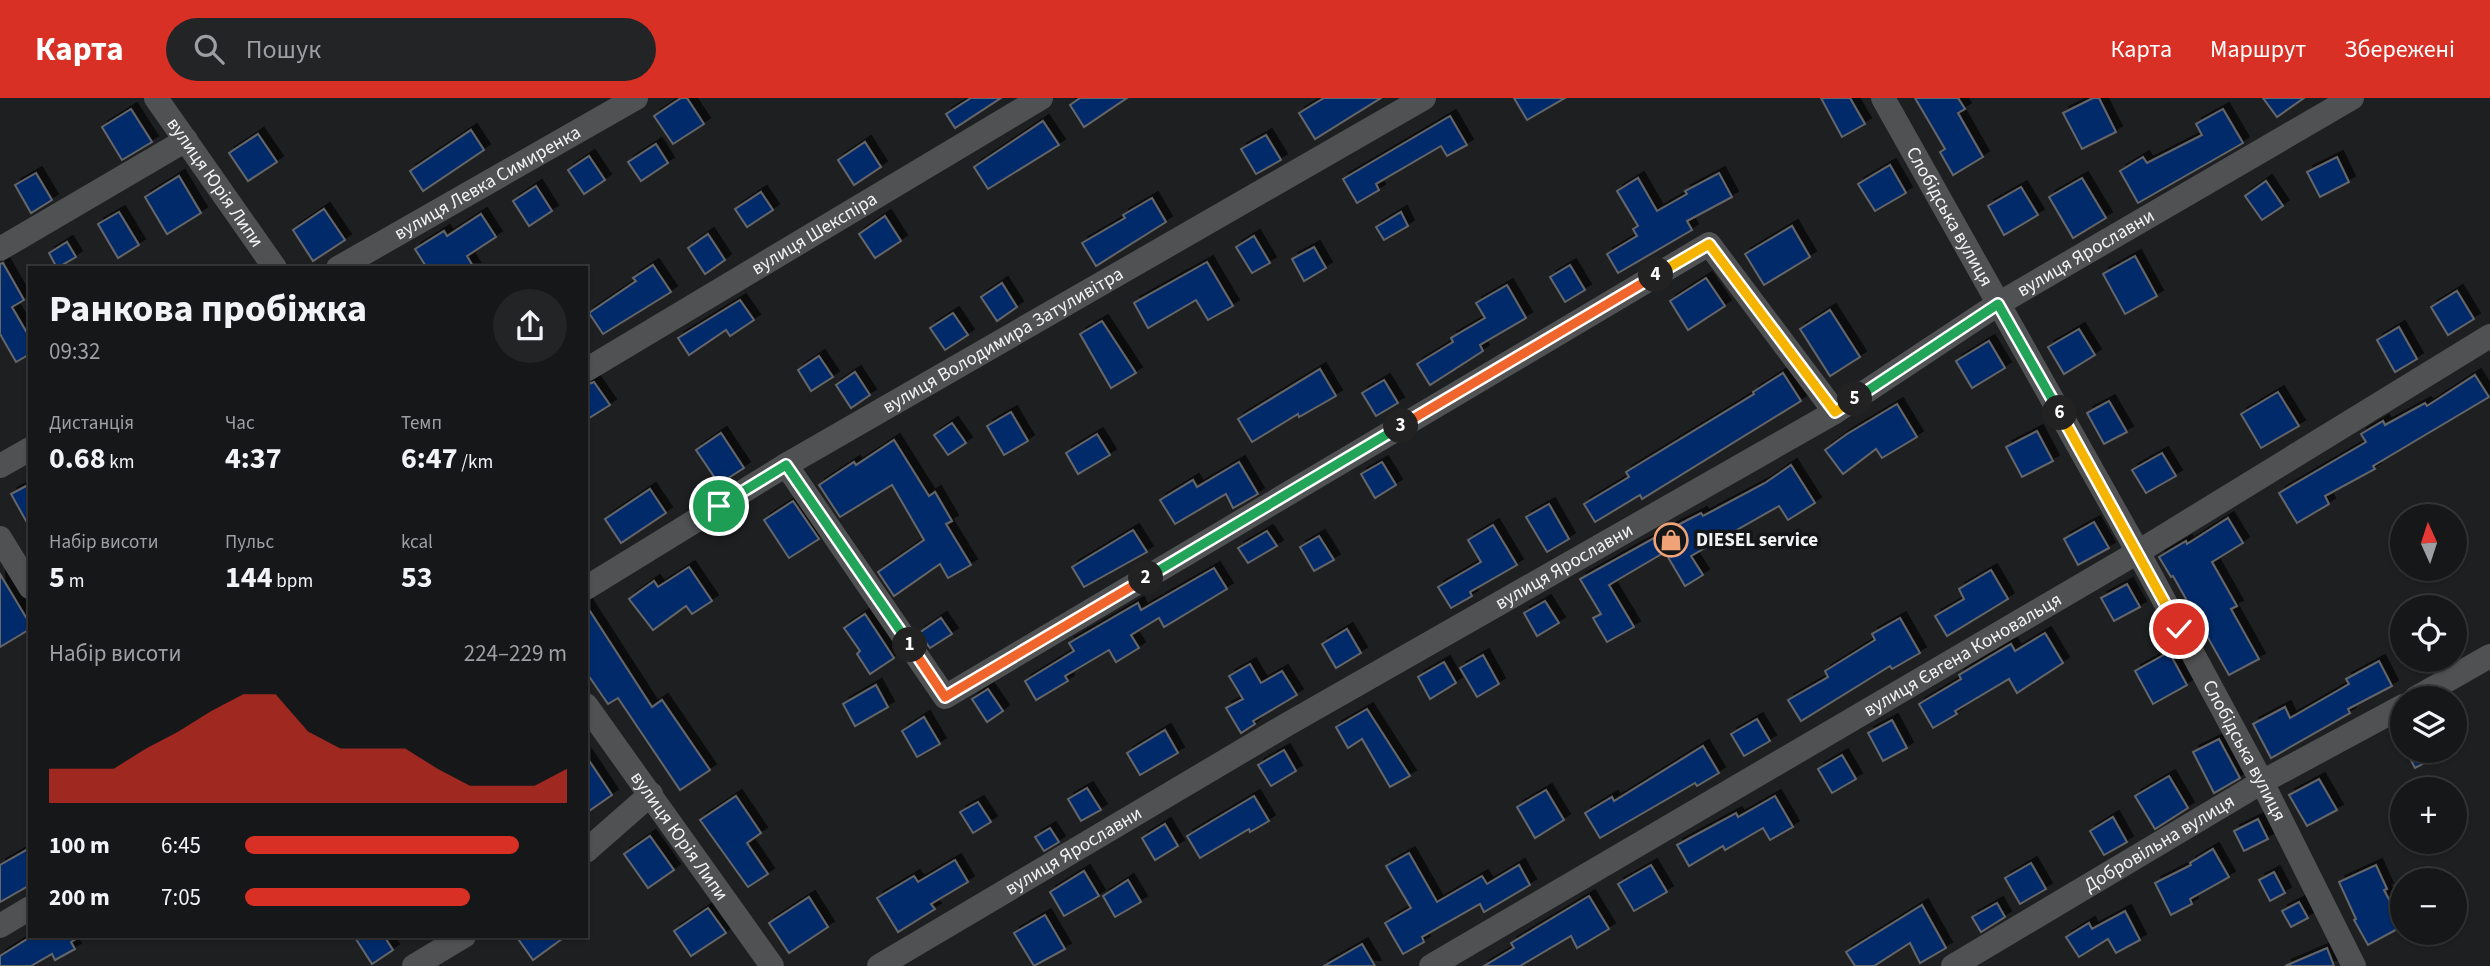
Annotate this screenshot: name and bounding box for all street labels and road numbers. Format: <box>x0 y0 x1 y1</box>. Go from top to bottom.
street label: вулиця Юрія Липи <box>160 112 270 253</box>
street label: вулиця Левка Симиренка <box>389 119 586 247</box>
street label: Слобідська вулиця <box>1899 142 2000 291</box>
street label: вулиця Шекспіра <box>746 185 882 282</box>
street label: вулиця Ярославни <box>2012 202 2160 304</box>
street label: вулиця Володимира Затуливітра <box>878 260 1128 420</box>
street label: вулиця Ярославни <box>1490 516 1638 617</box>
street label: вулиця Євгена Коновальця <box>1858 586 2067 723</box>
street label: Слобідська вулиця <box>2196 675 2293 826</box>
street label: вулиця Юрія Липи <box>624 766 735 906</box>
street label: Добровільна вулиця <box>2079 788 2240 899</box>
street label: вулиця Ярославни <box>1000 800 1147 902</box>

